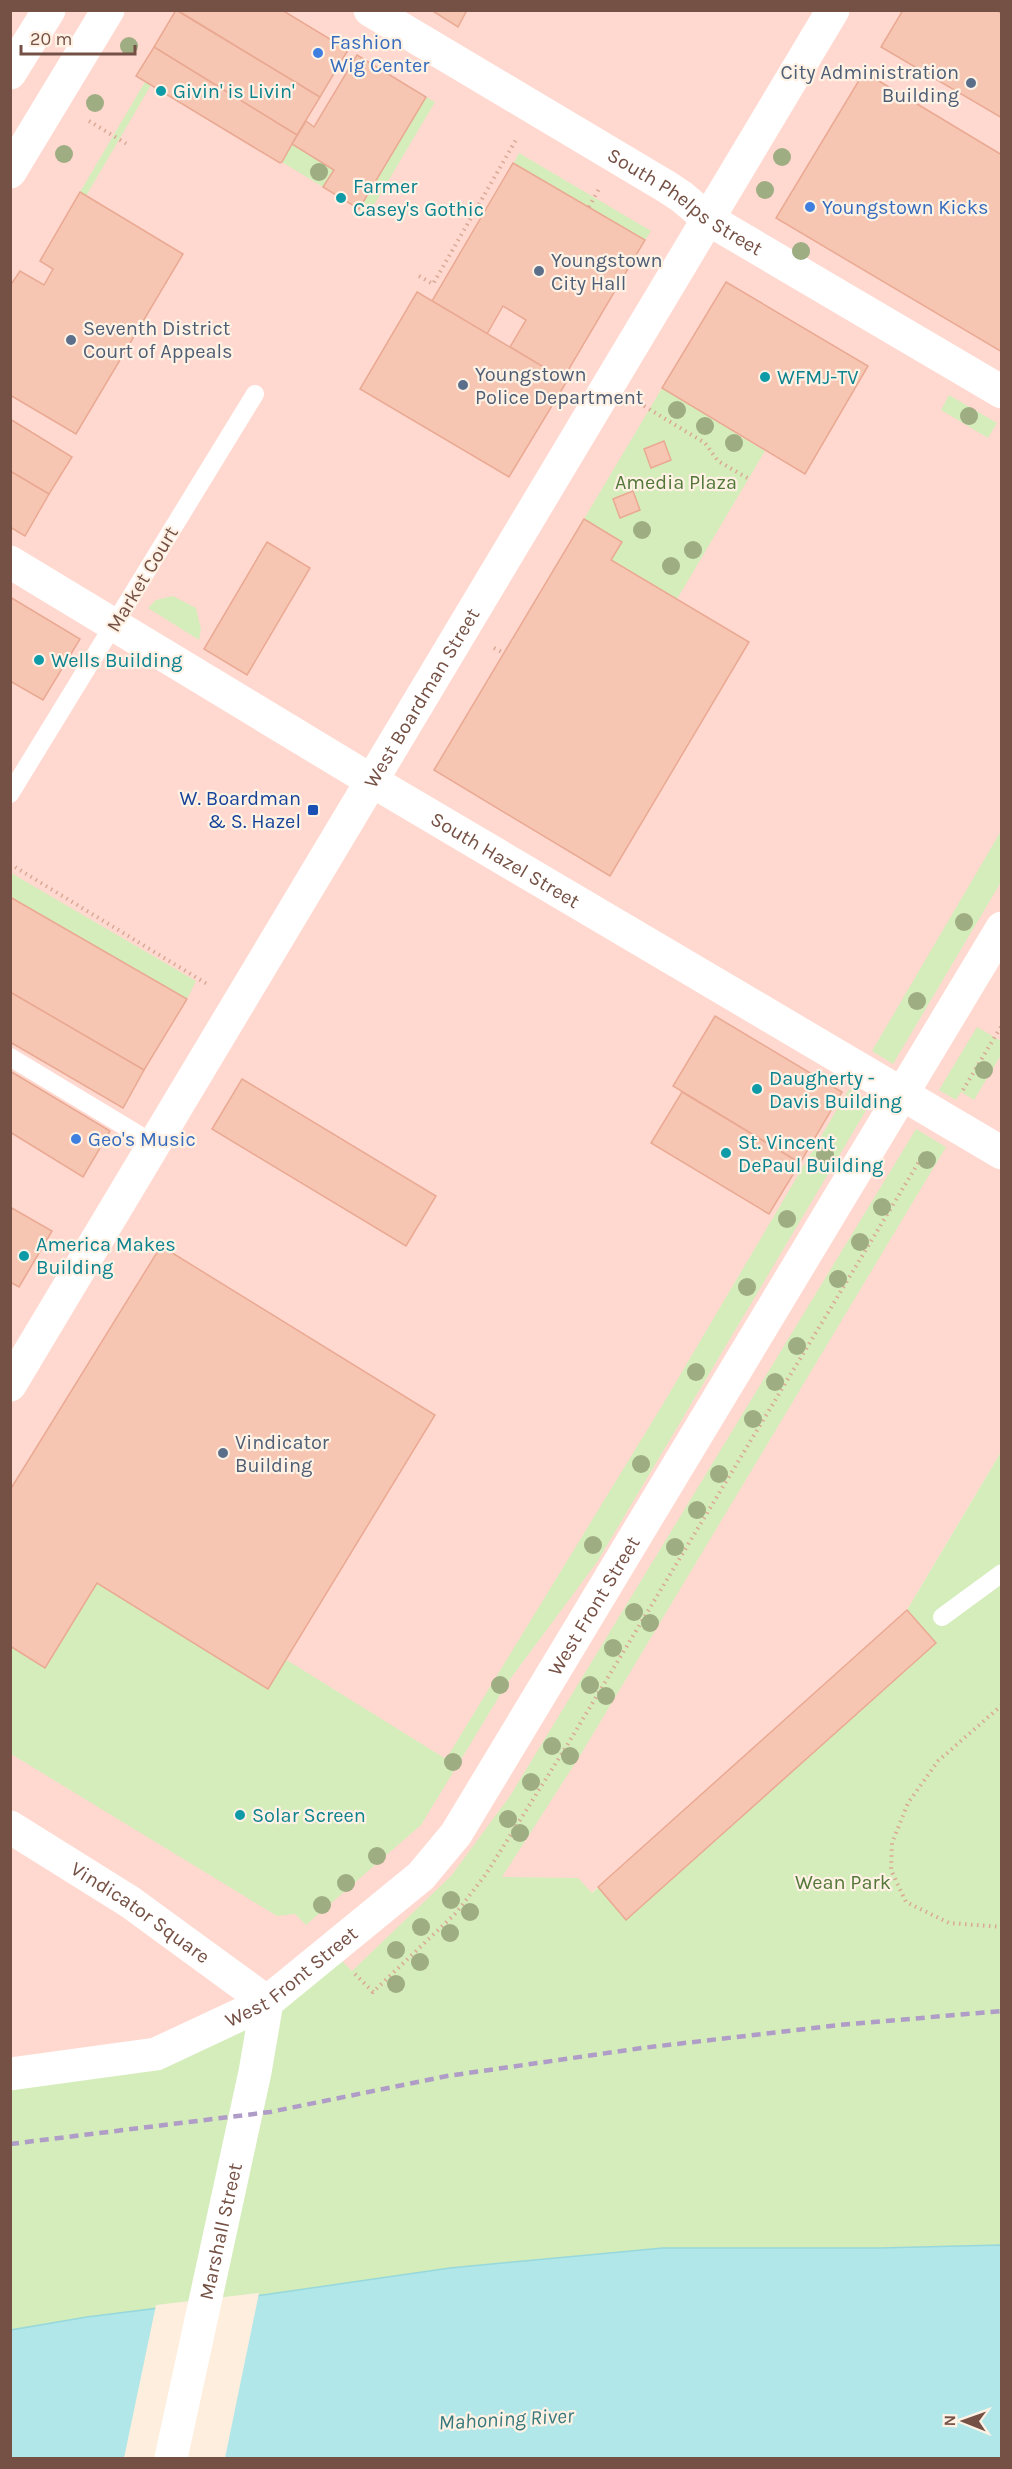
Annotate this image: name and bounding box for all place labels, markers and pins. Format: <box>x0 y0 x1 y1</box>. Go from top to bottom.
place label: Fashion Wig Center <box>330 31 430 77</box>
marker: Fashion Wig Center <box>311 46 325 60</box>
place label: City Administration Building <box>780 61 959 107</box>
marker: City Administration Building <box>964 76 978 90</box>
place label: Givin' is Livin' <box>173 80 295 103</box>
marker: Givin' is Livin' <box>154 84 168 98</box>
place label: Farmer Casey's Gothic <box>353 175 484 221</box>
marker: Farmer Casey's Gothic <box>334 191 348 205</box>
place label: Youngstown Kicks <box>822 196 989 219</box>
marker: Youngstown Kicks <box>803 200 817 214</box>
place label: Youngstown City Hall <box>551 249 663 295</box>
marker: Youngstown City Hall <box>532 264 546 278</box>
place label: Seventh District Court of Appeals <box>83 317 233 363</box>
marker: Seventh District Court of Appeals <box>64 333 78 347</box>
place label: Youngstown Police Department <box>475 363 644 409</box>
place label: WFMJ-TV <box>777 366 859 389</box>
marker: WFMJ-TV <box>758 370 772 384</box>
marker: Youngstown Police Department <box>456 378 470 392</box>
place label: Wells Building <box>51 649 182 672</box>
marker: Wells Building <box>32 653 46 667</box>
place label: W. Boardman & S. Hazel <box>180 787 301 833</box>
marker: W. Boardman & S. Hazel <box>306 803 320 817</box>
place label: Daugherty - Davis Building <box>769 1067 902 1113</box>
marker: Daugherty - Davis Building <box>750 1082 764 1096</box>
place label: Geo's Music <box>88 1128 196 1151</box>
place label: St. Vincent DePaul Building <box>738 1131 883 1177</box>
marker: Geo's Music <box>69 1132 83 1146</box>
marker: St. Vincent DePaul Building <box>719 1146 733 1160</box>
place label: America Makes Building <box>36 1233 176 1279</box>
marker: America Makes Building <box>17 1249 31 1263</box>
place label: Vindicator Building <box>235 1431 330 1477</box>
marker: Vindicator Building <box>216 1446 230 1460</box>
place label: Solar Screen <box>252 1804 366 1827</box>
marker: Solar Screen <box>233 1808 247 1822</box>

